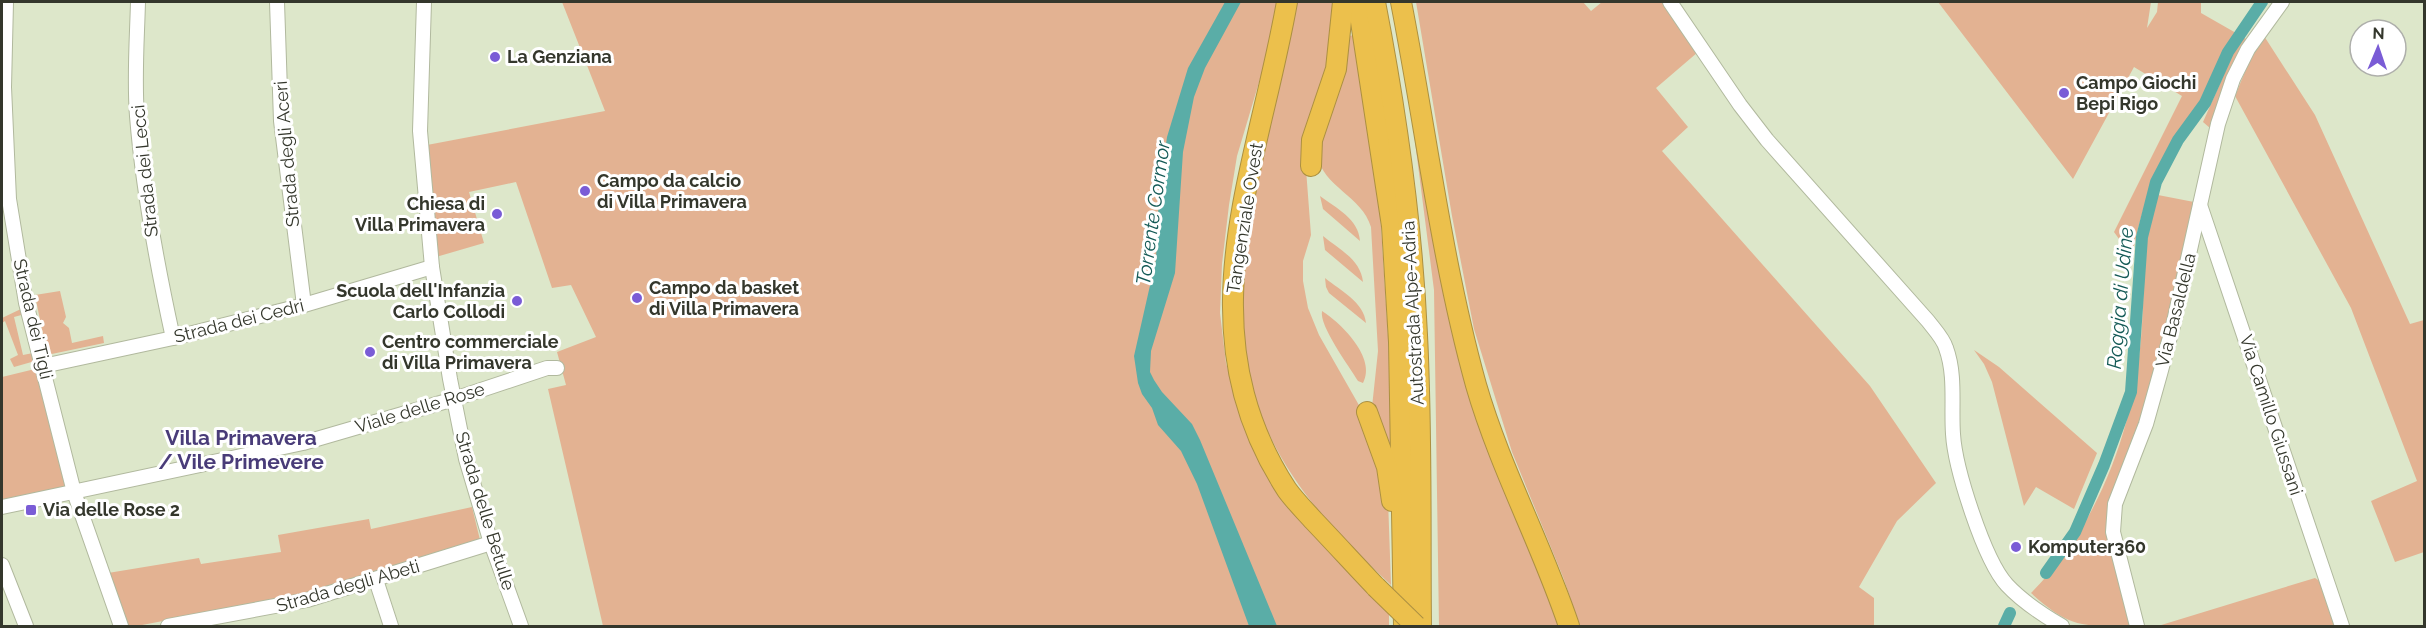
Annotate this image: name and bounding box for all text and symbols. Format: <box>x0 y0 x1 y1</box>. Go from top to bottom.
north arrow <box>2348 18 2408 78</box>
text: N <box>2372 24 2385 43</box>
place label: La Genziana <box>507 46 612 67</box>
marker: La Genziana <box>488 50 502 64</box>
place label: Campo Giochi Bepi Rigo <box>2076 72 2196 114</box>
street label: Strada degli Aceri <box>270 80 303 228</box>
marker: Campo Giochi Bepi Rigo <box>2057 86 2071 100</box>
street label: Strada dei Lecci <box>127 104 162 238</box>
water label: Torrente Cormor <box>1131 138 1175 287</box>
street label: Tangenziale Ovest <box>1222 141 1267 295</box>
place label: Campo da calcio di Villa Primavera <box>597 170 747 212</box>
marker: Campo da calcio di Villa Primavera <box>578 184 592 198</box>
place label: Chiesa di Villa Primavera <box>355 193 485 235</box>
marker: Chiesa di Villa Primavera <box>490 207 504 221</box>
street label: Autostrada Alpe-Adria <box>1397 220 1428 406</box>
water label: Roggia di Udine <box>2102 226 2138 370</box>
street label: Via Basaldella <box>2151 251 2200 369</box>
street label: Strada dei Tigli <box>9 257 58 381</box>
place label: Campo da basket di Villa Primavera <box>649 277 799 319</box>
place label: Scuola dell'Infanzia Carlo Collodi <box>336 280 505 322</box>
marker: Campo da basket di Villa Primavera <box>630 291 644 305</box>
street label: Strada dei Cedri <box>172 294 306 347</box>
marker: Scuola dell'Infanzia Carlo Collodi <box>510 294 524 308</box>
place label: Centro commerciale di Villa Primavera <box>382 331 559 373</box>
street label: Via Camillo Giussani <box>2236 332 2307 498</box>
marker: Centro commerciale di Villa Primavera <box>363 345 377 359</box>
street label: Viale delle Rose <box>353 378 487 437</box>
district label: Villa Primavera / Vile Primevere <box>158 425 324 474</box>
street label: Strada delle Betulle <box>451 429 520 593</box>
place label: Via delle Rose 2 <box>43 499 180 520</box>
marker: Via delle Rose 2 <box>24 503 38 517</box>
place label: Komputer360 <box>2028 536 2146 557</box>
marker: Komputer360 <box>2009 540 2023 554</box>
street label: Strada degli Abeti <box>274 555 422 616</box>

